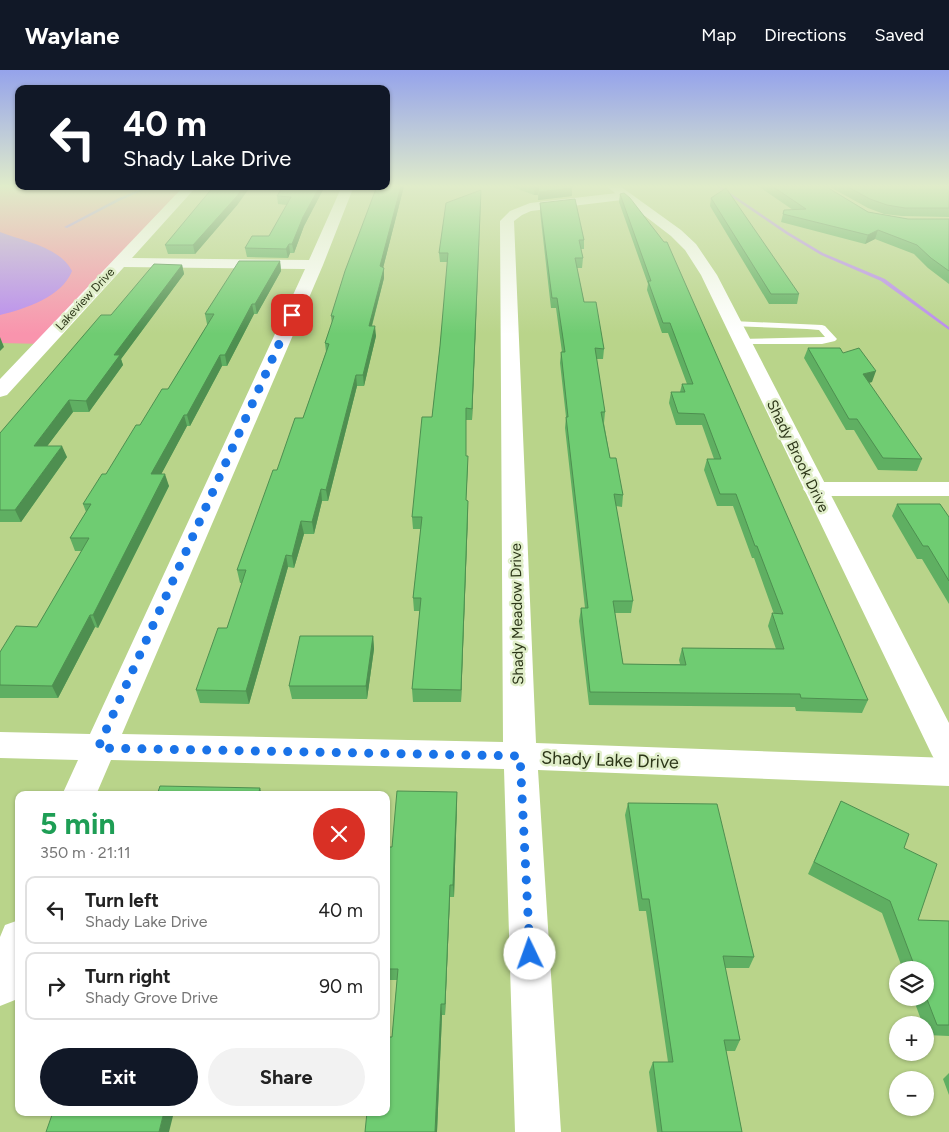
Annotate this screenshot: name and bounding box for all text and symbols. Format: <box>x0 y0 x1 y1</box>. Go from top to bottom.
text: Waylane <box>25 21 120 50</box>
text: Map <box>701 24 736 46</box>
text: Directions <box>764 24 846 46</box>
text: Saved <box>874 24 924 46</box>
text: 40 m <box>123 103 207 145</box>
icon: left <box>40 105 105 170</box>
text: Shady Lake Drive <box>123 145 291 172</box>
street label: Lakeview Drive <box>53 265 118 333</box>
pin <box>271 294 313 336</box>
icon: arrive <box>278 301 306 329</box>
street label: Shady Brook Drive <box>763 397 833 515</box>
street label: Shady Meadow Drive <box>507 543 527 685</box>
street label: Shady Lake Drive <box>541 747 679 773</box>
text: 5 min <box>40 805 116 842</box>
button: close <box>313 808 365 860</box>
text: 350 m · 21:11 <box>40 843 131 862</box>
text: Turn left <box>85 889 159 912</box>
icon: left <box>42 896 70 924</box>
text: 40 m <box>318 899 363 922</box>
text: Shady Lake Drive <box>85 912 207 931</box>
position arrow <box>503 927 555 979</box>
map controls <box>889 961 934 1116</box>
button: layers <box>889 961 934 1006</box>
text: Turn right <box>85 965 171 988</box>
icon: right <box>42 972 70 1000</box>
text: 90 m <box>319 975 363 998</box>
text: Shady Grove Drive <box>85 988 218 1007</box>
button: + <box>889 1016 934 1061</box>
button: Exit <box>40 1048 198 1106</box>
button: Share <box>208 1048 365 1106</box>
button: − <box>889 1071 934 1116</box>

